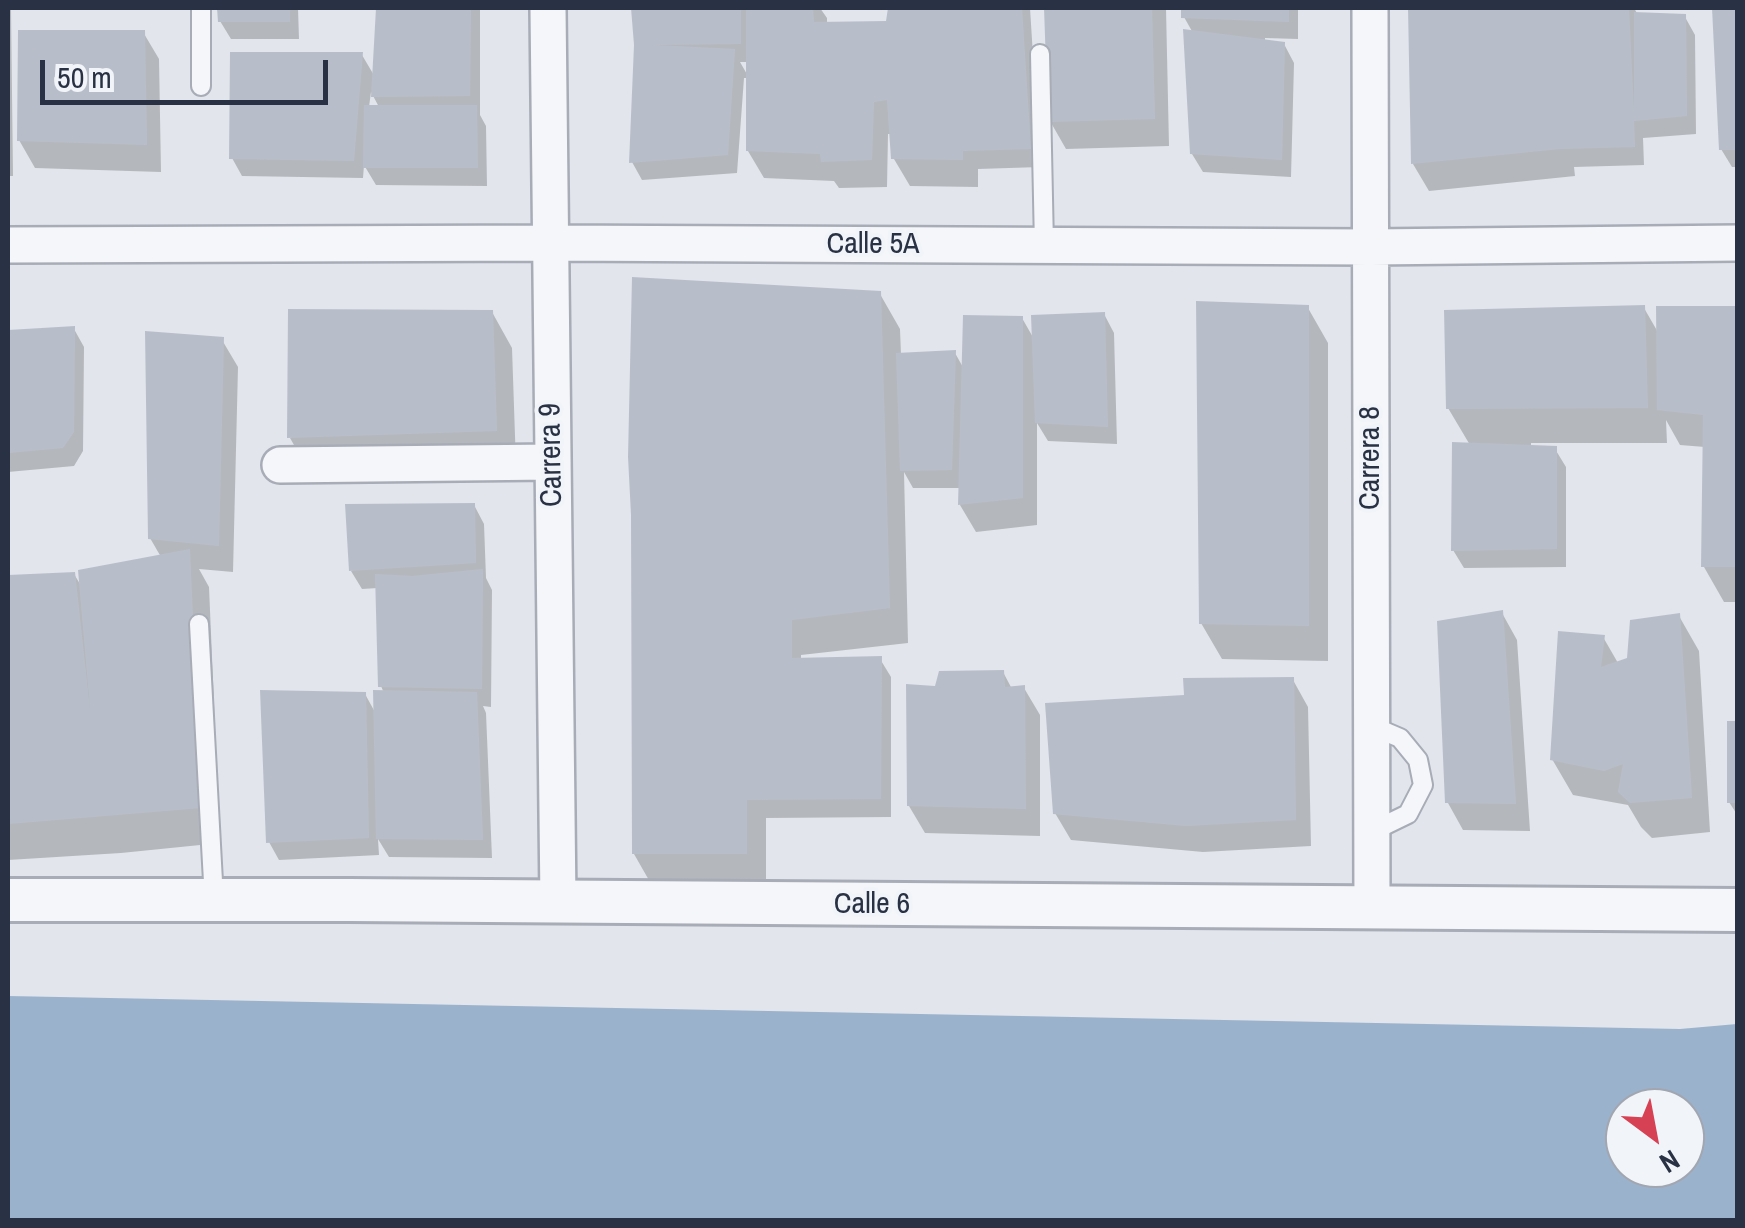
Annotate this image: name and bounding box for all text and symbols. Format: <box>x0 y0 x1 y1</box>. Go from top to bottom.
scale bar <box>45 40 332 102</box>
text: 50 m <box>57 57 112 97</box>
street label: Calle 5A <box>827 227 919 263</box>
street label: Carrera 9 <box>533 403 571 507</box>
street label: Carrera 8 <box>1353 406 1389 510</box>
street label: Calle 6 <box>834 887 910 923</box>
north arrow <box>1605 1088 1705 1188</box>
text: N <box>1653 1141 1687 1182</box>

